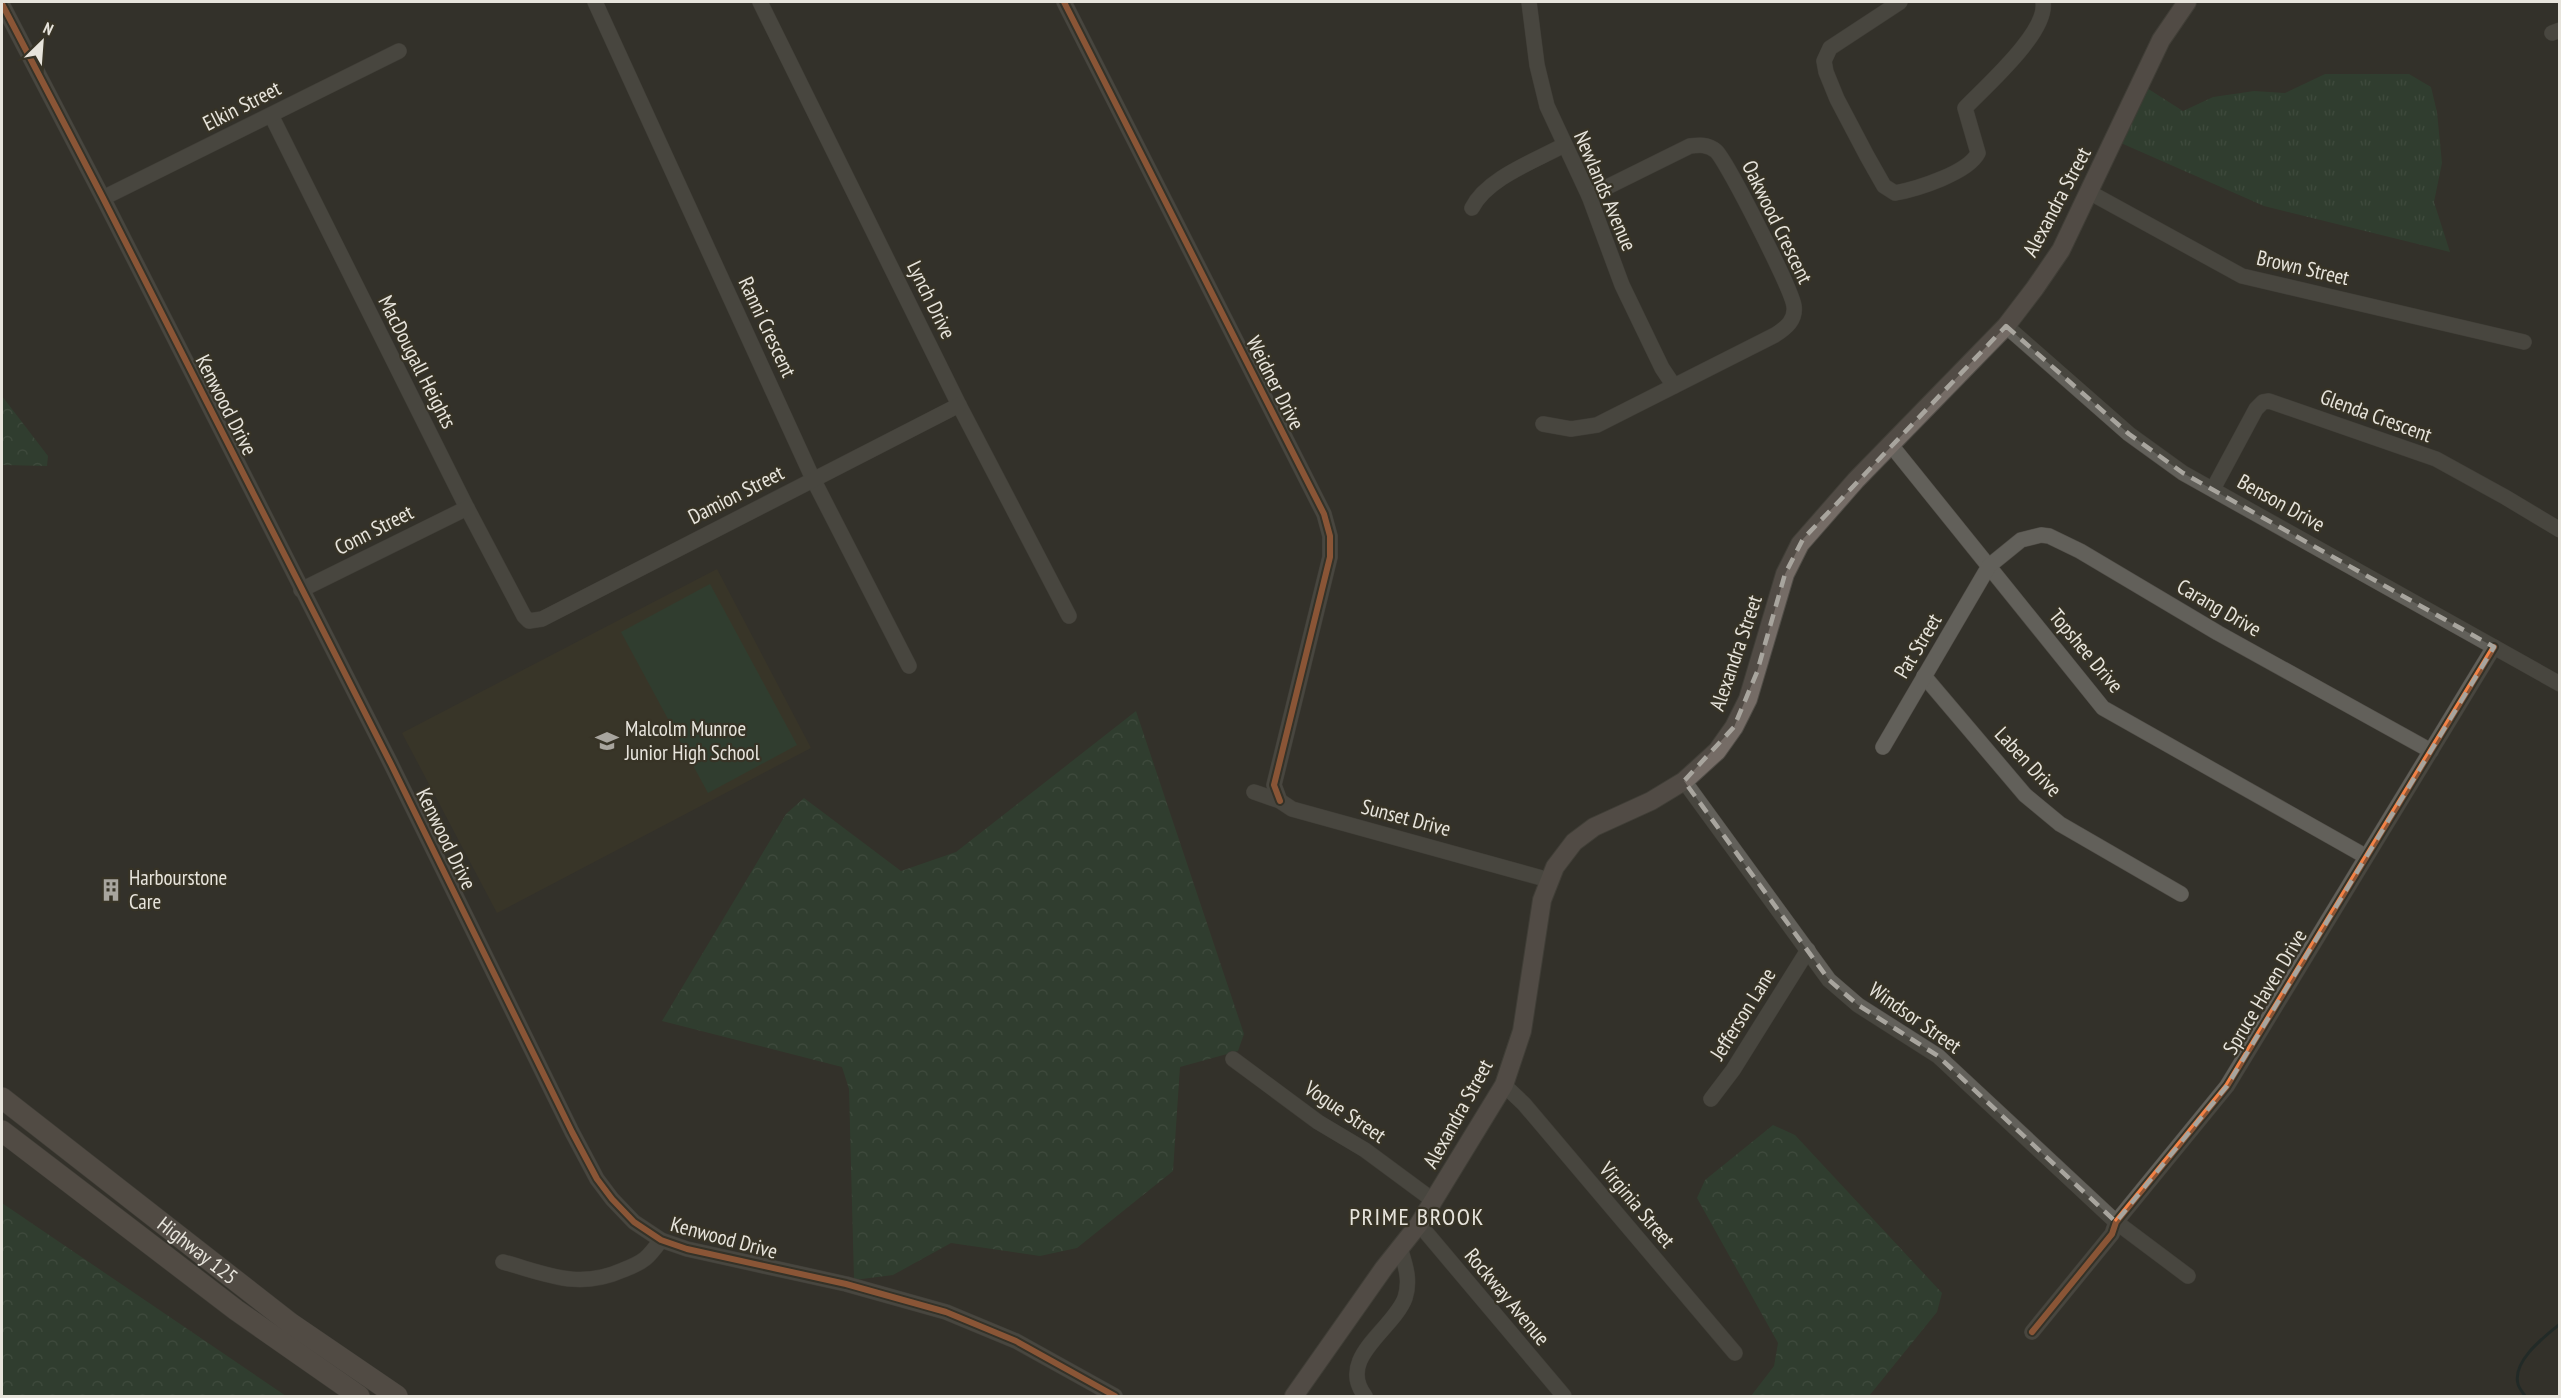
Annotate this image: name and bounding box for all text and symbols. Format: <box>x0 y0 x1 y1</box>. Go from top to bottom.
north arrow <box>12 12 72 72</box>
text: N <box>40 18 56 39</box>
street label: Elkin Street <box>198 74 285 137</box>
street label: Newlands Avenue <box>1568 127 1643 255</box>
street label: Alexandra Street <box>2016 142 2097 261</box>
street label: Oakwood Crescent <box>1736 156 1819 288</box>
street label: Brown Street <box>2254 244 2352 291</box>
street label: Lynch Drive <box>901 256 962 343</box>
street label: Ranni Crescent <box>732 272 803 381</box>
street label: MacDougall Heights <box>372 291 463 433</box>
street label: Weidner Drive <box>1240 331 1311 434</box>
street label: Kenwood Drive <box>190 350 263 460</box>
street label: Glenda Crescent <box>2317 383 2436 448</box>
street label: Damion Street <box>683 459 788 530</box>
street label: Benson Drive <box>2233 468 2330 538</box>
street label: Conn Street <box>330 498 418 561</box>
street label: Carang Drive <box>2172 573 2266 642</box>
street label: Alexandra Street <box>1703 591 1768 714</box>
street label: Topshee Drive <box>2043 603 2129 698</box>
street label: Pat Street <box>1888 608 1948 683</box>
place label: Malcolm Munroe Junior High School <box>624 715 760 766</box>
street label: Laben Drive <box>1989 721 2068 802</box>
school or university icon: Malcolm Munroe Junior High School <box>594 728 620 754</box>
street label: Kenwood Drive <box>410 784 483 894</box>
street label: Sunset Drive <box>1358 793 1454 842</box>
place label: Harbourstone Care <box>129 864 227 915</box>
building icon: Harbourstone Care <box>98 877 124 903</box>
street label: Spruce Haven Drive <box>2217 924 2313 1059</box>
street label: Jefferson Lane <box>1703 963 1781 1066</box>
street label: Windsor Street <box>1864 976 1967 1059</box>
street label: Alexandra Street <box>1417 1054 1499 1173</box>
street label: Vogue Street <box>1299 1074 1391 1149</box>
street label: Virginia Street <box>1593 1155 1681 1253</box>
district label: PRIME BROOK <box>1349 1201 1485 1232</box>
street label: Highway 125 <box>152 1210 244 1290</box>
street label: Kenwood Drive <box>668 1210 781 1265</box>
street label: Rockway Avenue <box>1459 1242 1556 1351</box>

